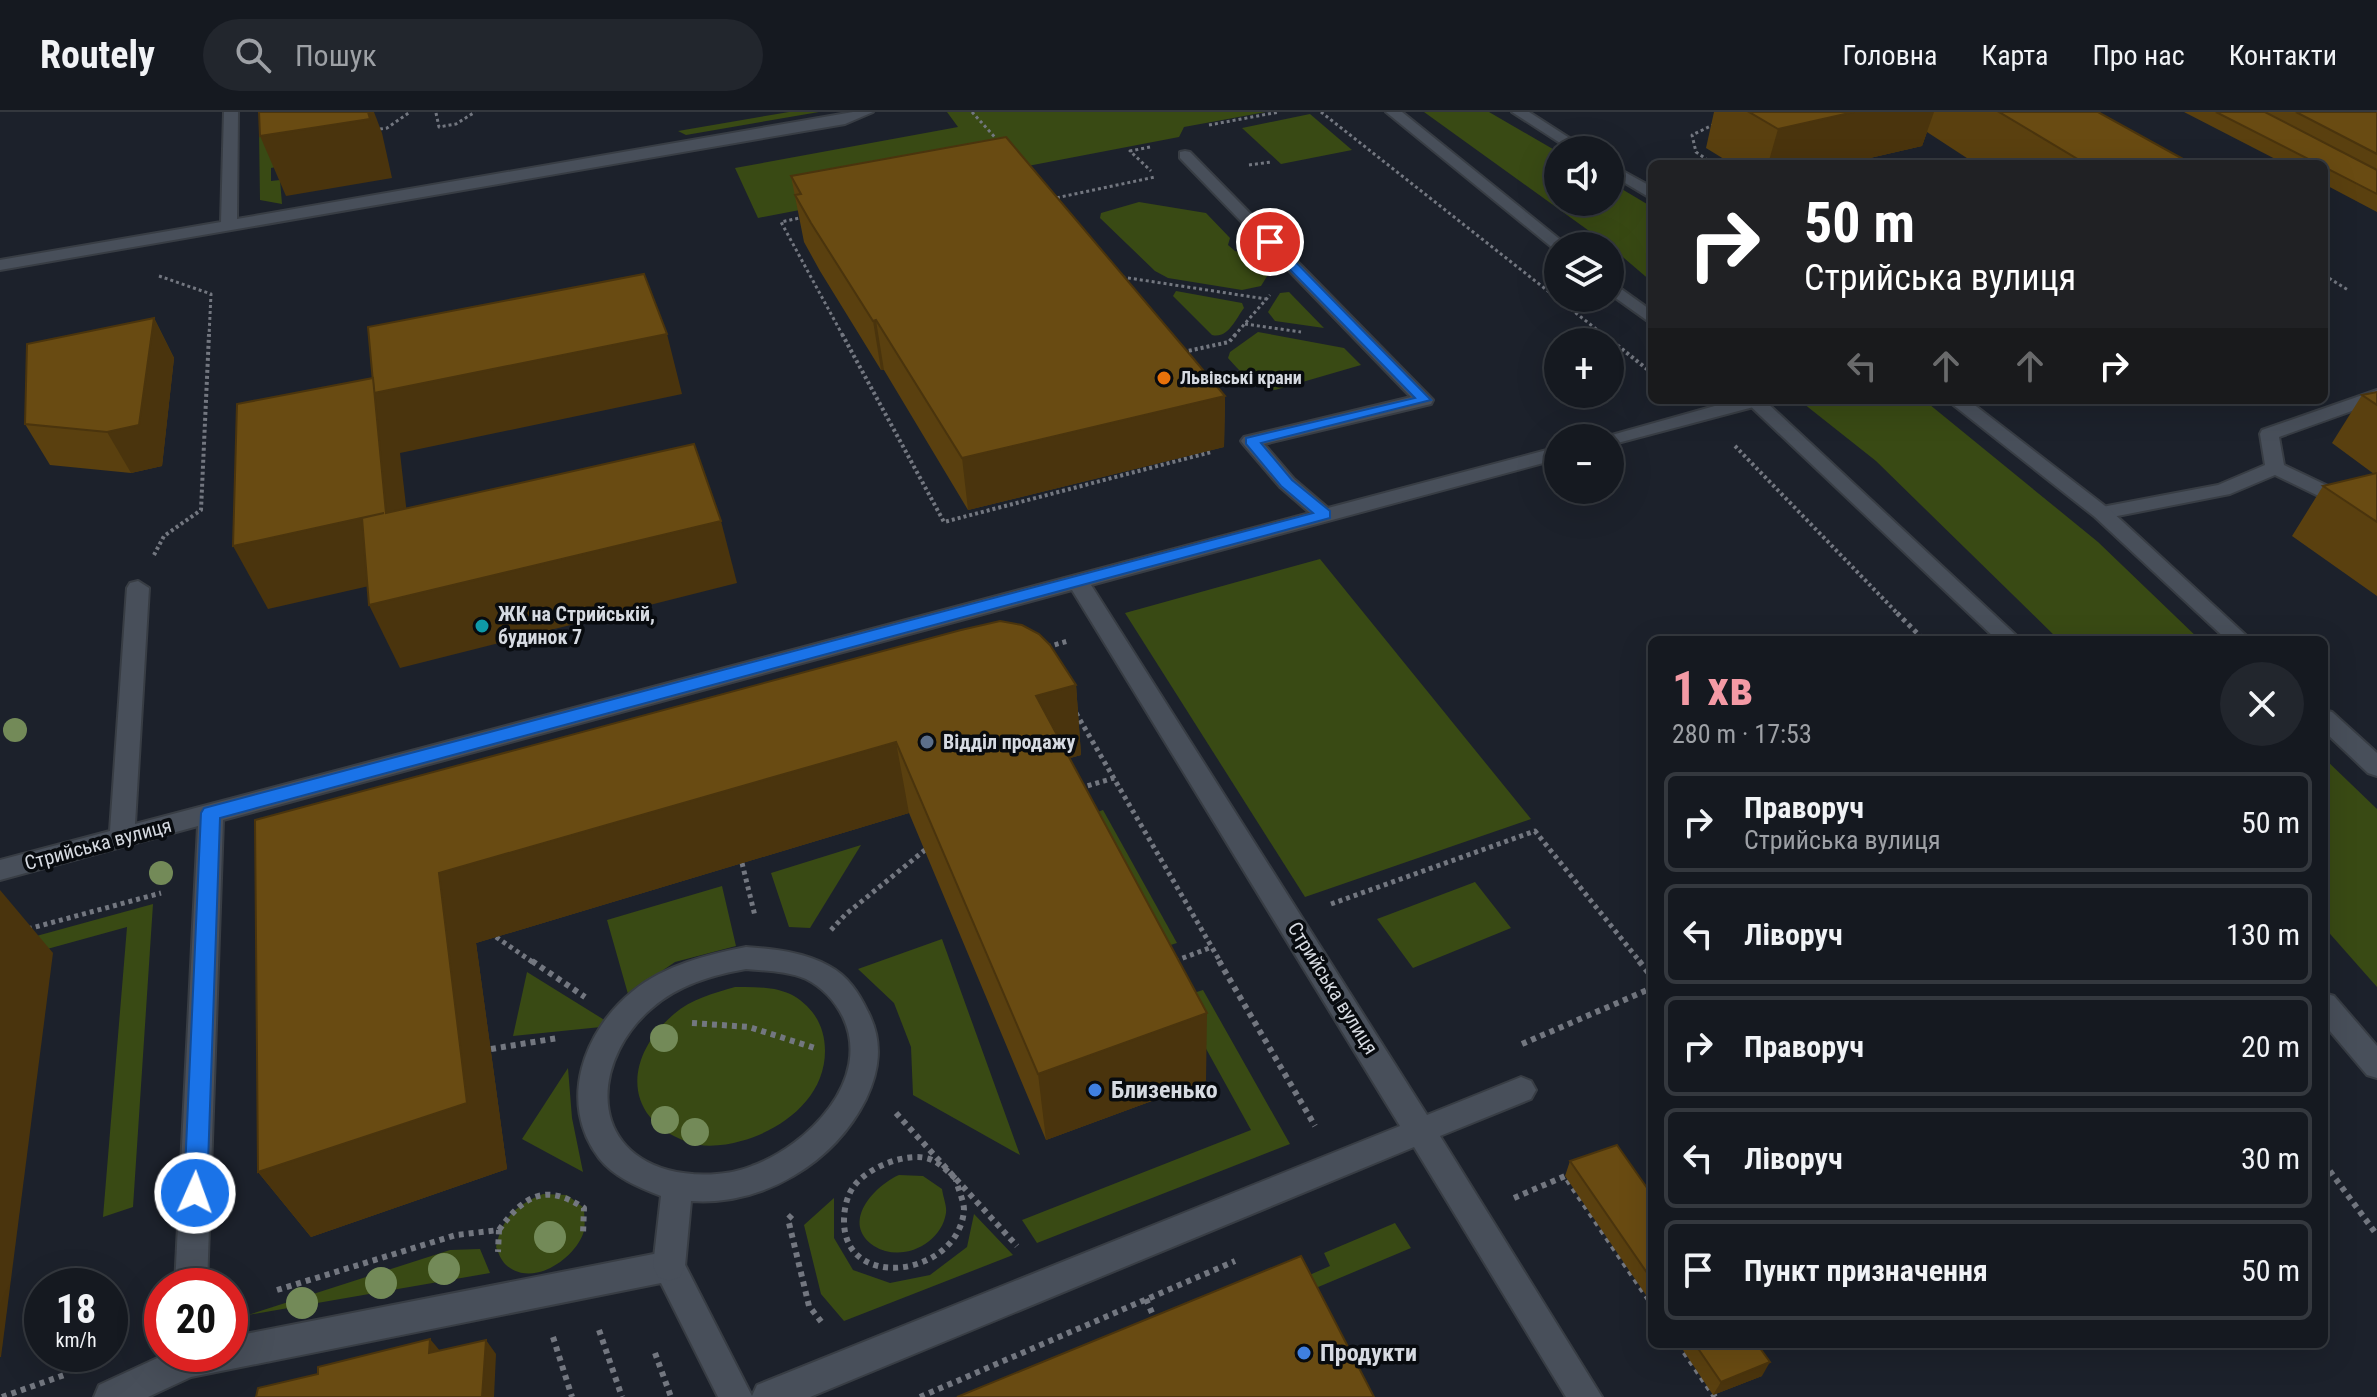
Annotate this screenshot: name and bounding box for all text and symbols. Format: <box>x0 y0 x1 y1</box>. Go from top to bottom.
search box <box>203 19 763 91</box>
text: Routely <box>40 33 155 77</box>
icon: search <box>231 33 275 77</box>
text: Пошук <box>295 38 377 73</box>
text: Головна <box>1842 39 1937 72</box>
text: Карта <box>1981 39 2048 72</box>
text: Про нас <box>2092 39 2185 72</box>
text: Контакти <box>2229 39 2337 72</box>
map controls <box>1544 136 1624 504</box>
button: sound <box>1544 136 1624 216</box>
text: 50 m <box>1804 190 1915 256</box>
icon: right <box>1672 192 1776 296</box>
pin <box>1236 208 1304 276</box>
icon: arrive <box>1248 220 1292 264</box>
button: layers <box>1544 232 1624 312</box>
text: Стрийська вулиця <box>1804 257 2076 299</box>
button: + <box>1544 328 1624 408</box>
icon: left <box>1840 344 1884 388</box>
icon: ahead <box>1924 344 1968 388</box>
icon: ahead <box>2008 344 2052 388</box>
icon: right <box>2092 344 2136 388</box>
place label: Львівські крани <box>1180 367 1302 388</box>
marker: Львівські крани <box>1155 369 1173 387</box>
button: − <box>1544 424 1624 504</box>
place label: ЖК на Стрийській, будинок 7 <box>498 602 655 649</box>
marker: ЖК на Стрийській, будинок 7 <box>473 617 491 635</box>
text: 1 хв <box>1672 660 1753 717</box>
button: close <box>2220 662 2304 746</box>
text: 280 m · 17:53 <box>1672 719 1812 749</box>
place label: Відділ продажу <box>943 730 1076 754</box>
marker: Відділ продажу <box>918 733 936 751</box>
text: Праворуч <box>1744 790 1864 825</box>
icon: right <box>1676 800 1720 844</box>
text: 50 m <box>2241 805 2300 840</box>
street label: Стрийська вулиця <box>22 813 174 875</box>
text: Стрийська вулиця <box>1744 825 1941 855</box>
icon: left <box>1676 912 1720 956</box>
text: Ліворуч <box>1744 917 1843 952</box>
text: 130 m <box>2226 917 2300 952</box>
street label: Стрийська вулиця <box>1283 918 1383 1058</box>
icon: right <box>1676 1024 1720 1068</box>
text: Праворуч <box>1744 1029 1864 1064</box>
text: 20 m <box>2241 1029 2300 1064</box>
place label: Близенько <box>1111 1076 1218 1104</box>
marker: Близенько <box>1086 1081 1104 1099</box>
icon: left <box>1676 1136 1720 1180</box>
text: Ліворуч <box>1744 1141 1843 1176</box>
text: 30 m <box>2241 1141 2300 1176</box>
position arrow <box>153 1151 237 1235</box>
icon: arrive <box>1676 1248 1720 1292</box>
text: Пункт призначення <box>1744 1253 1988 1288</box>
text: 50 m <box>2241 1253 2300 1288</box>
speed limit sign: 20 <box>144 1268 248 1372</box>
text: 18 <box>56 1286 96 1333</box>
text: km/h <box>55 1328 97 1352</box>
place label: Продукти <box>1320 1339 1417 1367</box>
marker: Продукти <box>1295 1344 1313 1362</box>

